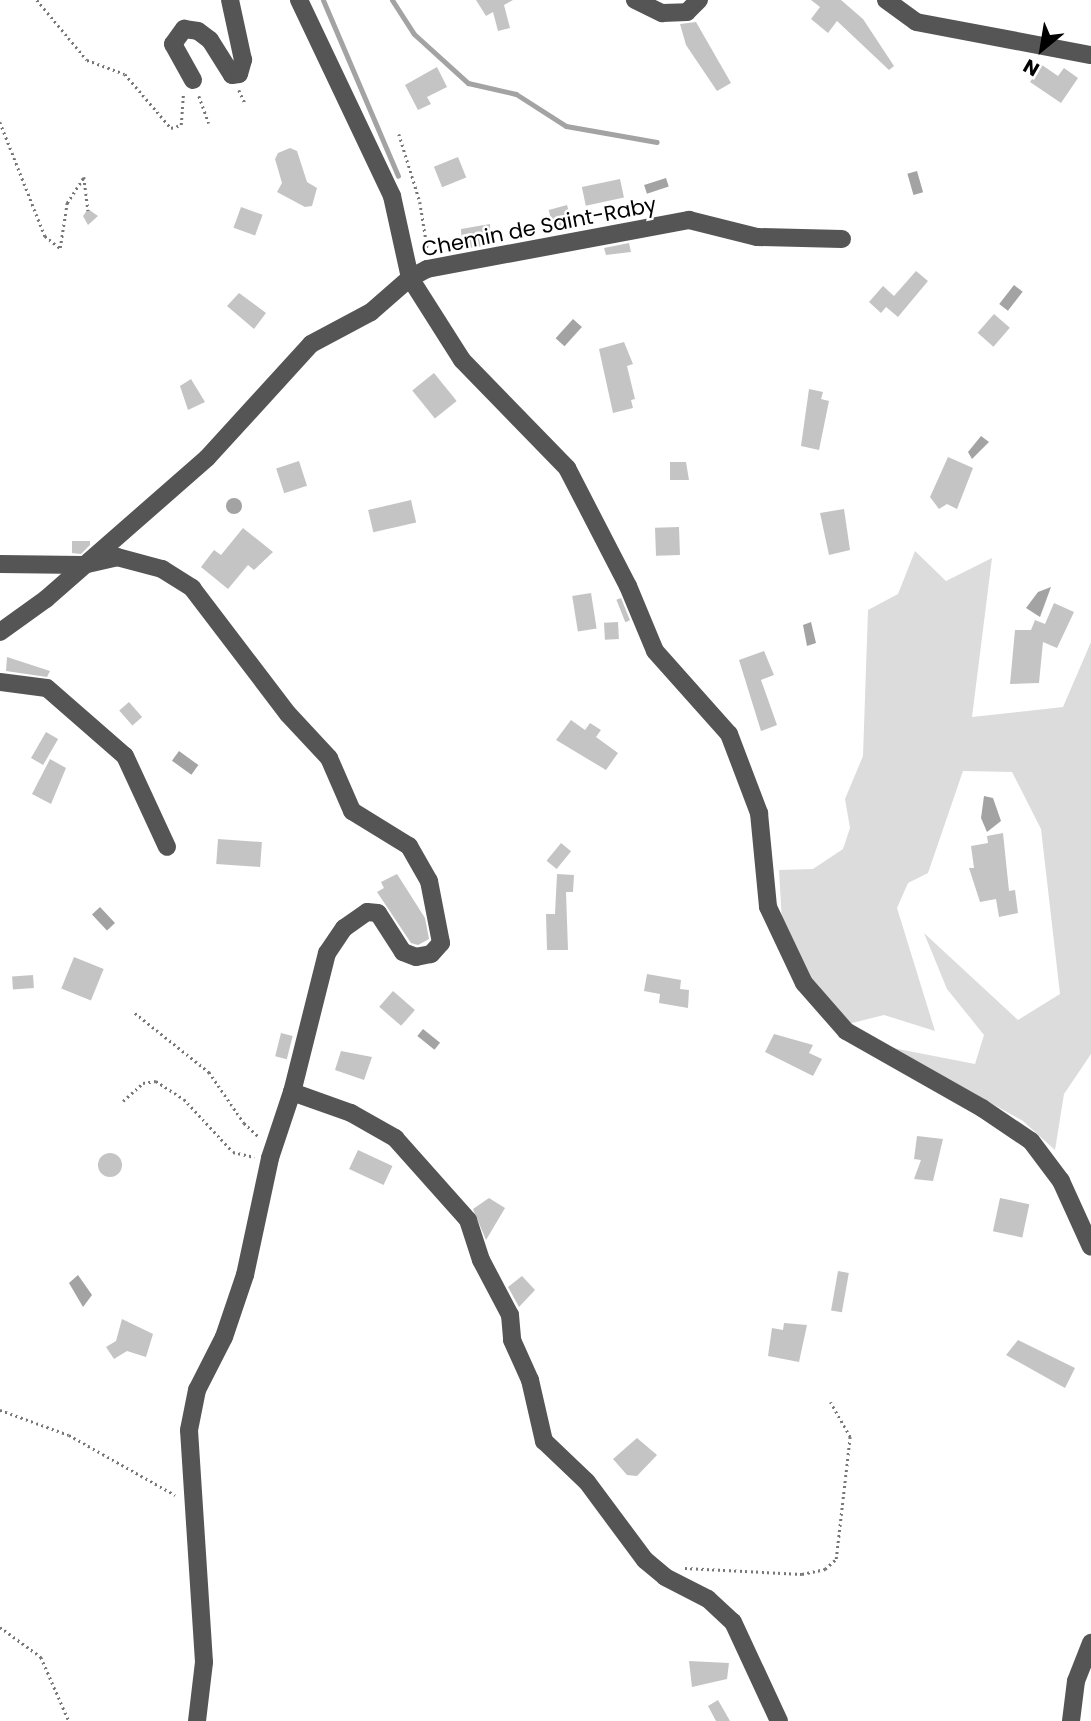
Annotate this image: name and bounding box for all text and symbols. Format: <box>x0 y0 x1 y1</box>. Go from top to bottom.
north arrow <box>1007 14 1077 84</box>
text: N <box>1018 52 1044 83</box>
street label: Chemin de Saint-Raby <box>419 192 659 262</box>

